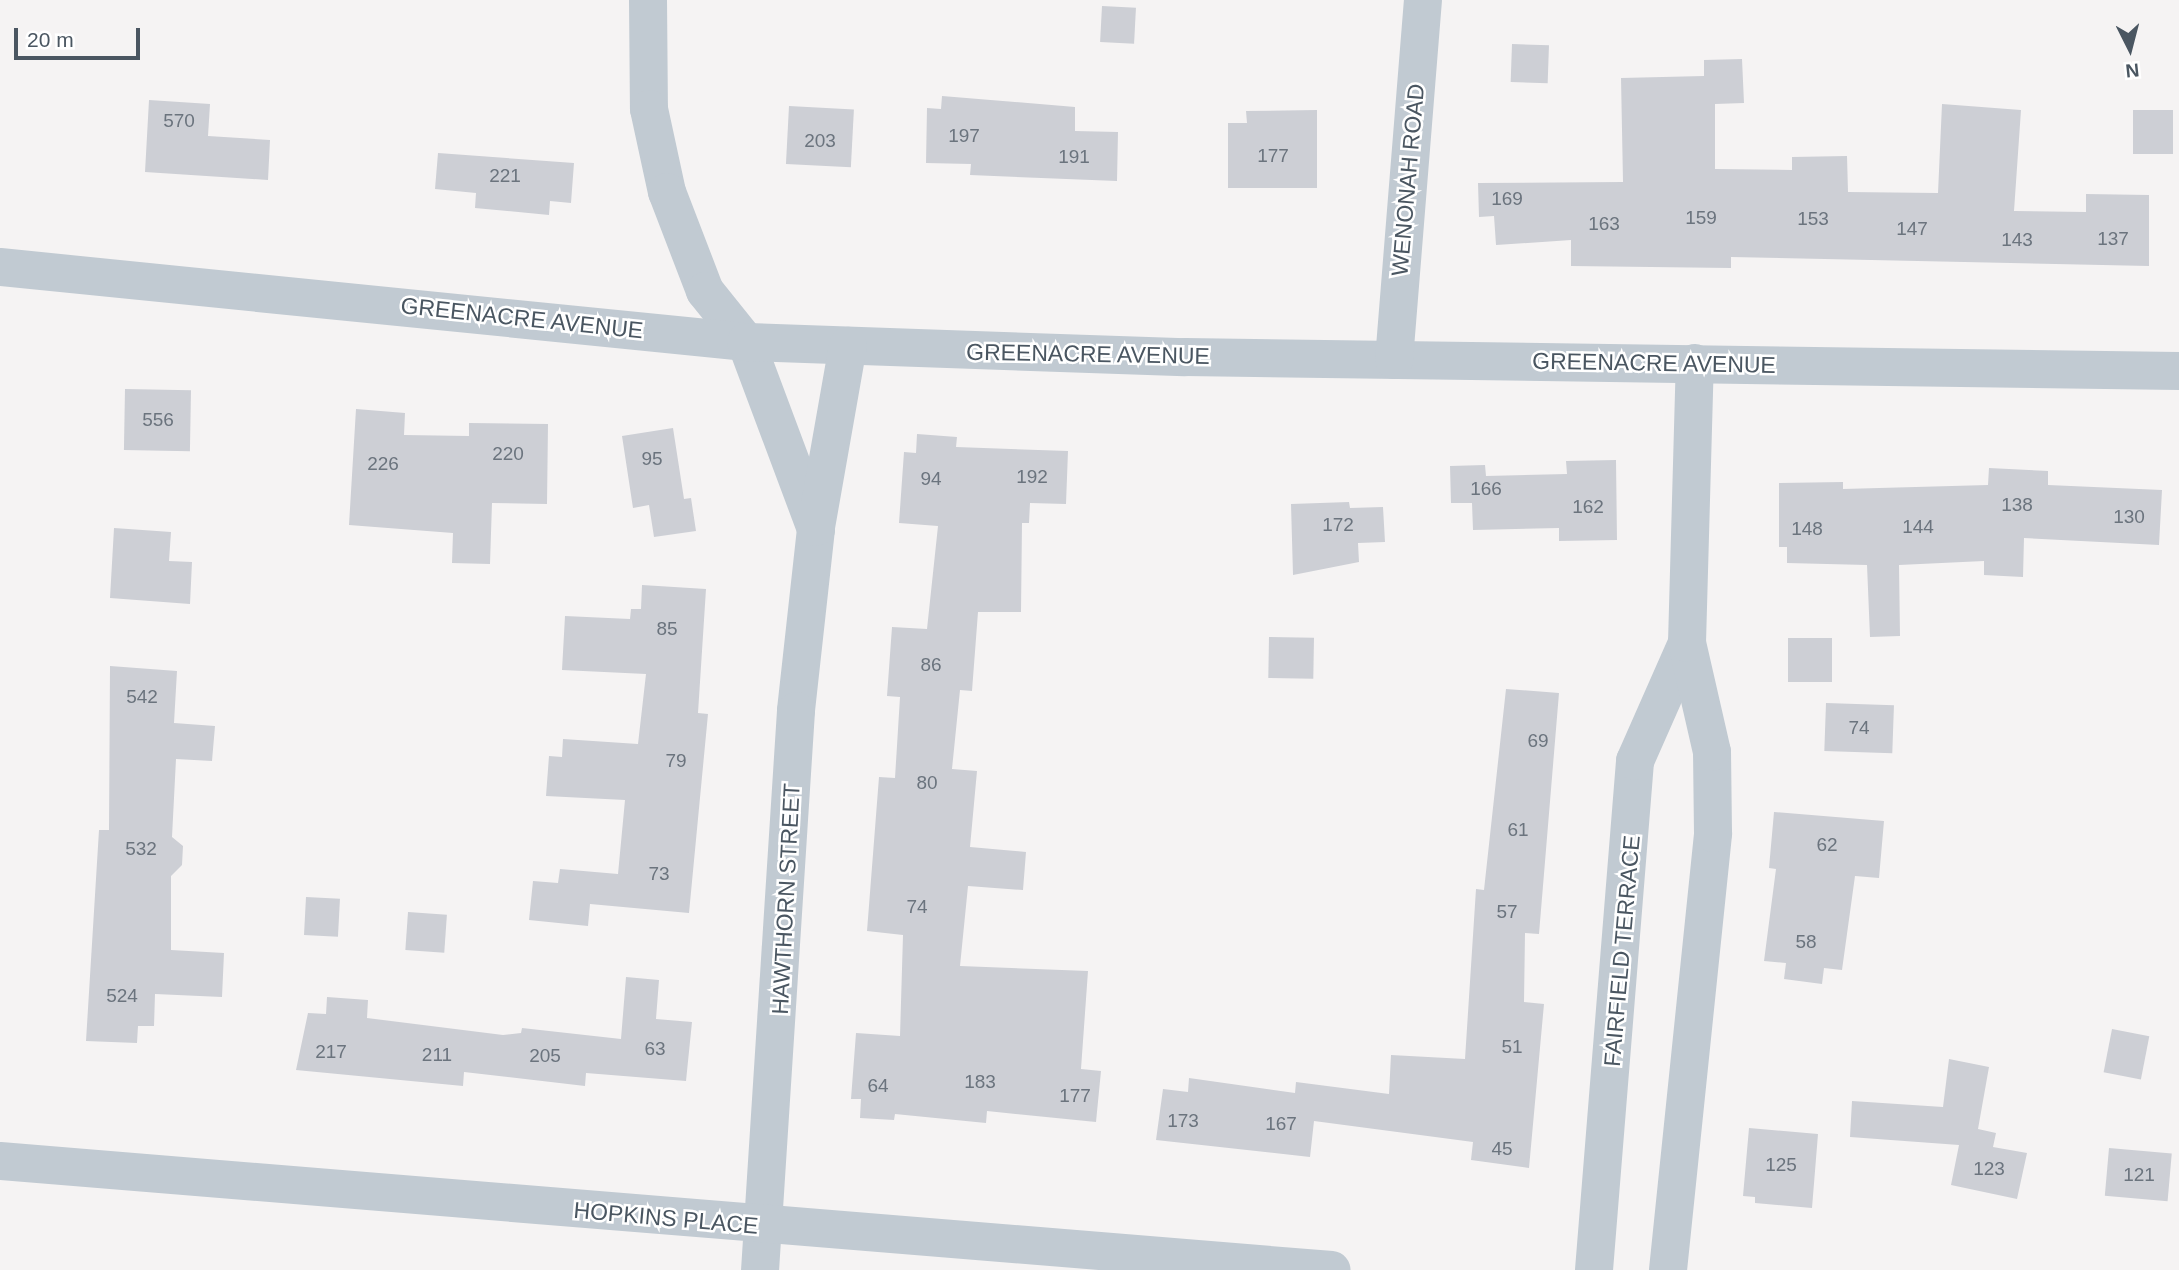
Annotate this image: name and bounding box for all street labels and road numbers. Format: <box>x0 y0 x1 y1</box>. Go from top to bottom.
street label: WENONAH ROAD <box>1386 83 1430 277</box>
street label: GREENACRE AVENUE <box>399 291 645 345</box>
street label: GREENACRE AVENUE <box>965 338 1211 370</box>
street label: GREENACRE AVENUE <box>1531 347 1777 379</box>
street label: HAWTHORN STREET <box>766 783 806 1015</box>
street label: FAIRFIELD TERRACE <box>1598 834 1646 1068</box>
street label: HOPKINS PLACE <box>572 1196 760 1240</box>

